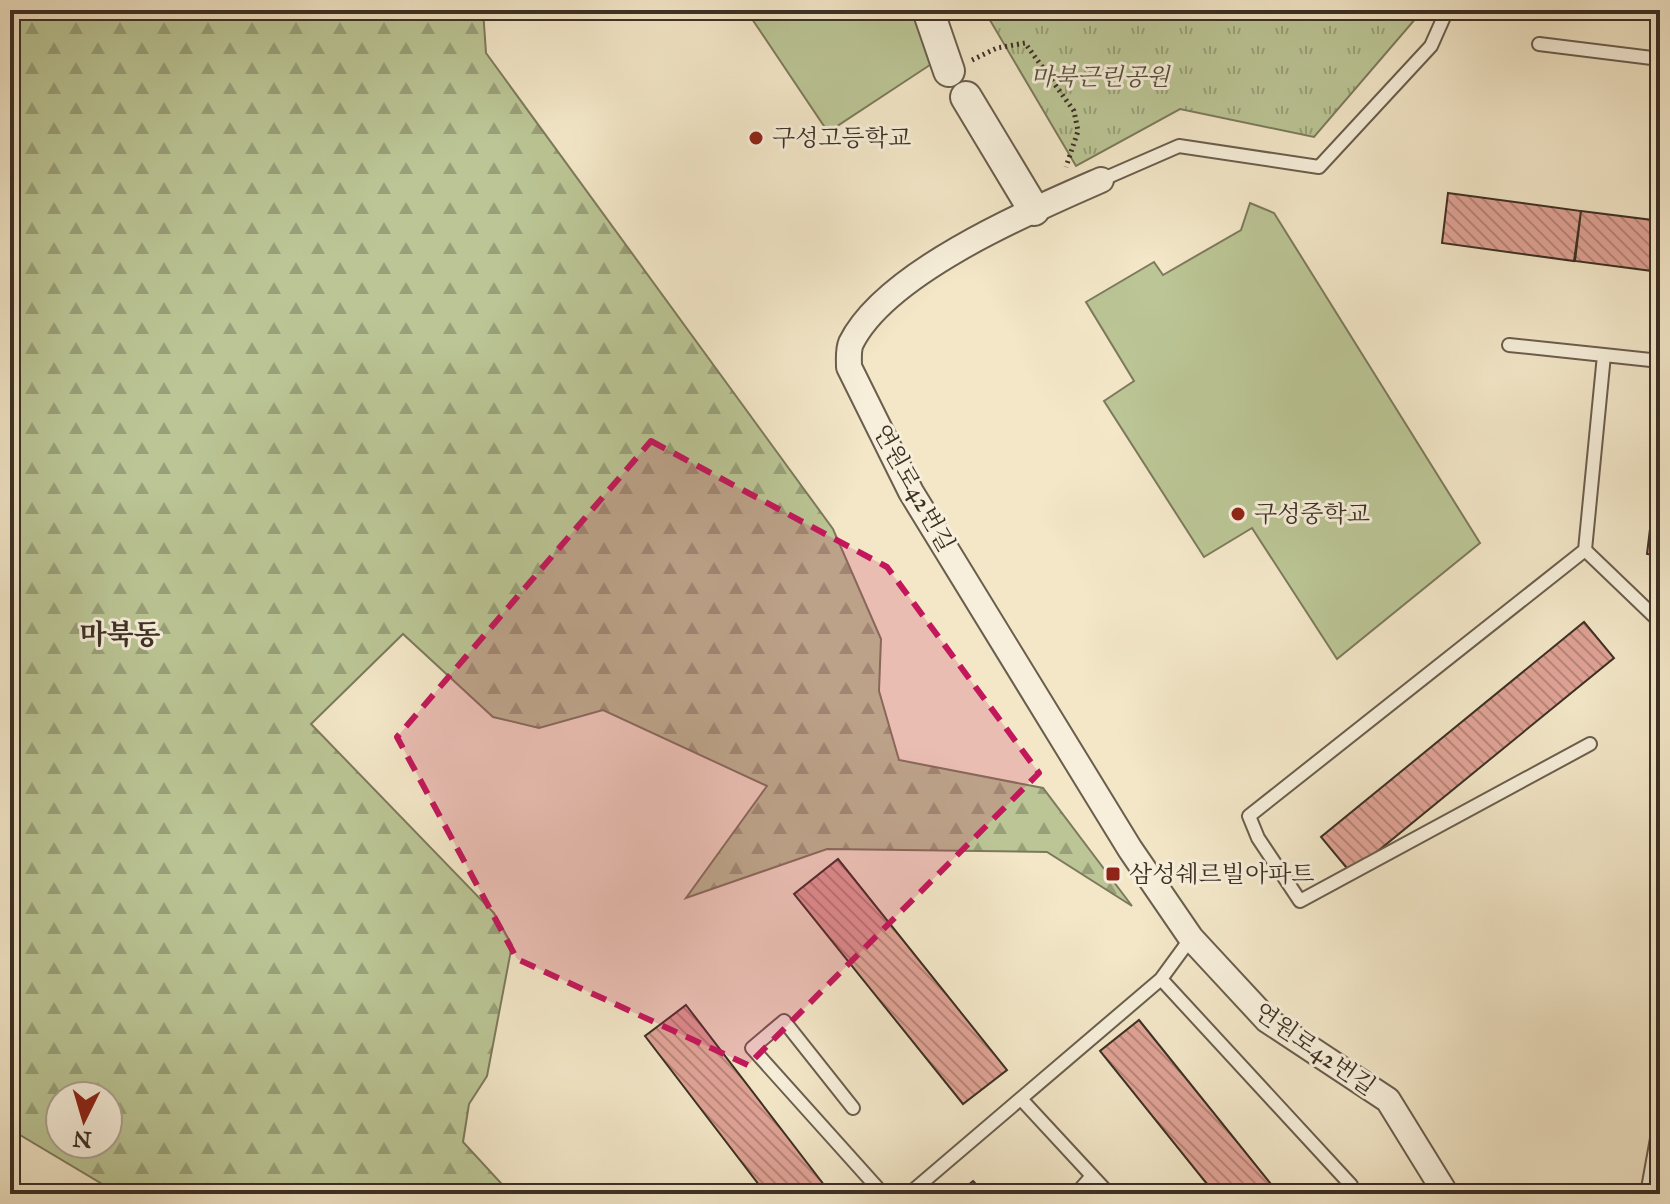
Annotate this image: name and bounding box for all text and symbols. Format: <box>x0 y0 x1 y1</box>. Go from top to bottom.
park label: 마북근린공원 <box>1030 62 1171 92</box>
place label: 구성고등학교 <box>772 123 911 153</box>
marker: 구성고등학교 <box>747 129 765 147</box>
street label: 연원로42번길 <box>867 419 961 557</box>
place label: 구성중학교 <box>1254 499 1370 529</box>
marker: 구성중학교 <box>1229 505 1247 523</box>
district label: 마북동 <box>79 617 161 652</box>
place label: 삼성쉐르빌아파트 <box>1129 859 1314 889</box>
marker: 삼성쉐르빌아파트 <box>1104 865 1122 883</box>
street label: 연원로42번길 <box>1249 996 1381 1102</box>
north arrow <box>44 1080 124 1160</box>
text: N <box>71 1125 93 1154</box>

